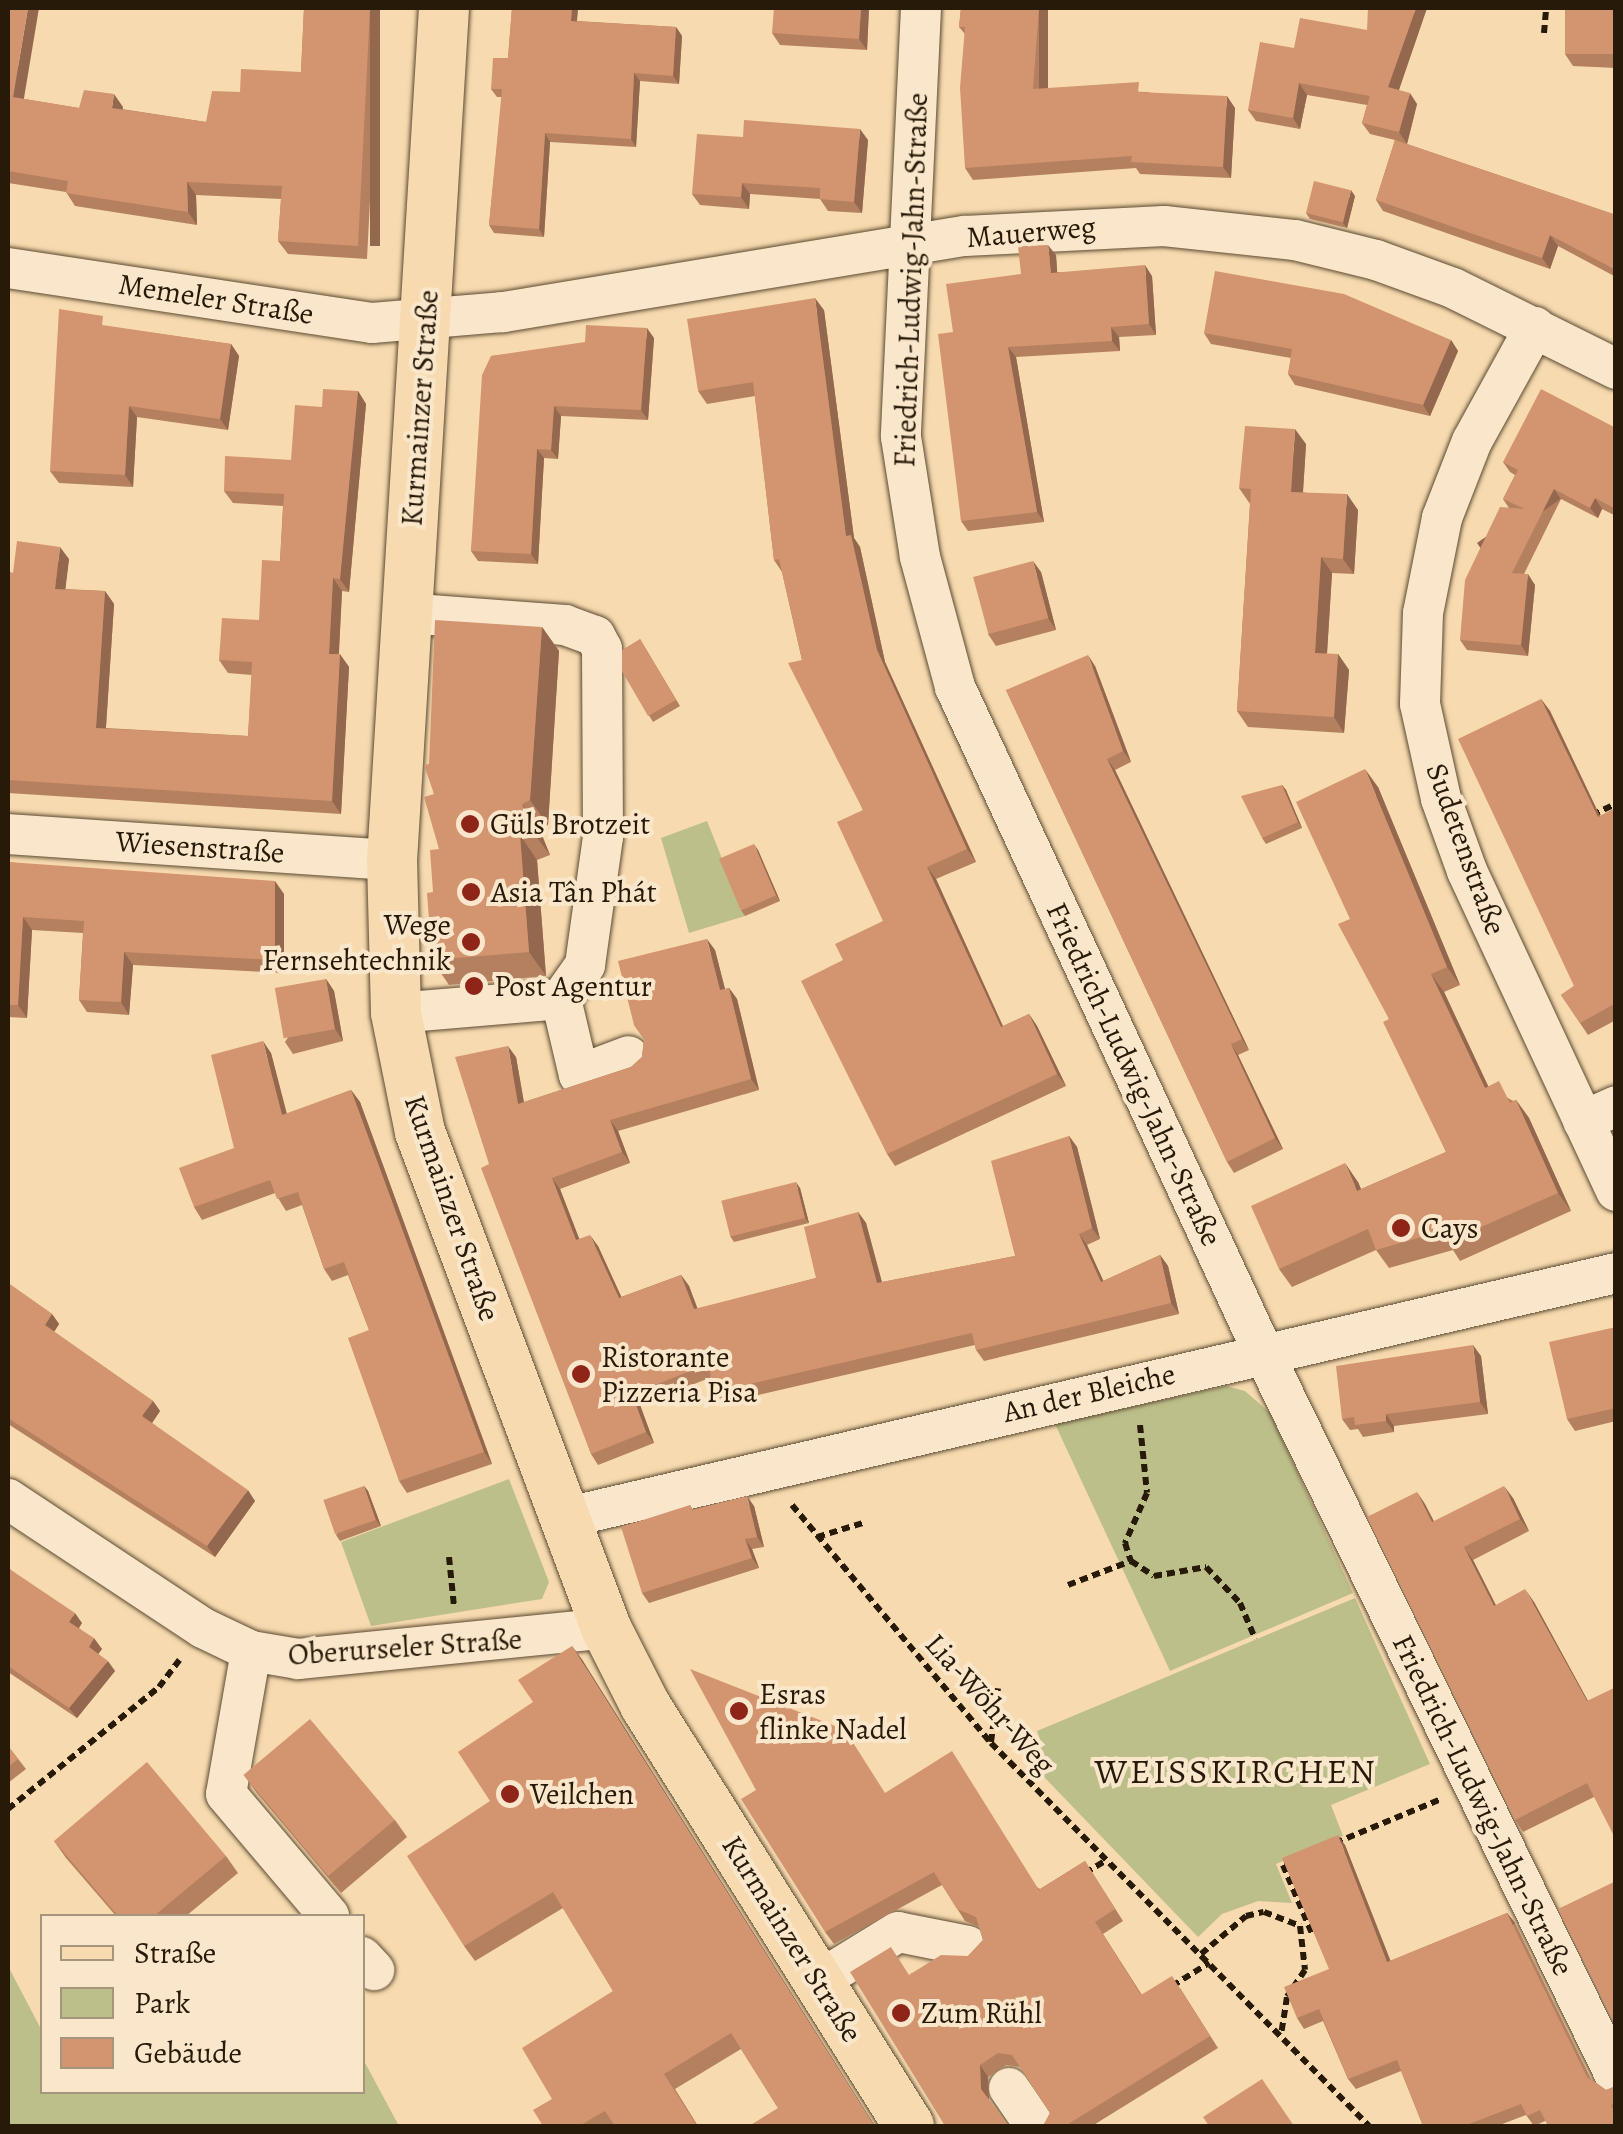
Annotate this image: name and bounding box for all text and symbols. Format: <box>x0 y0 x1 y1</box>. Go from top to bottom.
street label: Friedrich-Ludwig-Jahn-Straße <box>886 92 936 468</box>
street label: Mauerweg <box>965 208 1097 256</box>
street label: Memeler Straße <box>116 266 316 332</box>
street label: Kurmainzer Straße <box>394 289 446 527</box>
street label: Sudetenstraße <box>1418 758 1514 940</box>
place label: Güls Brotzeit <box>490 806 650 842</box>
marker: Güls Brotzeit <box>459 813 481 835</box>
street label: Wiesenstraße <box>115 823 285 871</box>
place label: Asia Tân Phát <box>491 874 657 910</box>
marker: Asia Tân Phát <box>460 881 482 903</box>
street label: Friedrich-Ludwig-Jahn-Straße <box>1038 896 1230 1252</box>
place label: Wege Fernsehtechnik <box>262 907 451 978</box>
marker: Wege Fernsehtechnik <box>460 931 482 953</box>
place label: Post Agentur <box>494 968 652 1004</box>
marker: Post Agentur <box>463 975 485 997</box>
street label: Kurmainzer Straße <box>396 1090 508 1326</box>
place label: Cays <box>1421 1210 1479 1246</box>
marker: Cays <box>1390 1217 1412 1239</box>
place label: Ristorante Pizzeria Pisa <box>601 1339 757 1410</box>
street label: An der Bleiche <box>999 1356 1179 1430</box>
marker: Ristorante Pizzeria Pisa <box>570 1363 592 1385</box>
street label: Oberurseler Straße <box>287 1621 523 1673</box>
street label: Lia-Wöhr-Weg <box>917 1626 1063 1782</box>
street label: Friedrich-Ludwig-Jahn-Straße <box>1385 1629 1581 1981</box>
place label: Esras flinke Nadel <box>759 1676 907 1746</box>
marker: Esras flinke Nadel <box>728 1700 750 1722</box>
district label: WEISSKIRCHEN <box>1095 1750 1377 1792</box>
place label: Veilchen <box>530 1776 634 1812</box>
marker: Veilchen <box>499 1783 521 1805</box>
street label: Kurmainzer Straße <box>714 1829 870 2049</box>
legend <box>40 1914 365 2094</box>
text: Straße <box>134 1933 216 1973</box>
text: Park <box>134 1983 190 2023</box>
place label: Zum Rühl <box>921 1995 1042 2031</box>
marker: Zum Rühl <box>890 2002 912 2024</box>
text: Gebäude <box>134 2033 242 2073</box>

